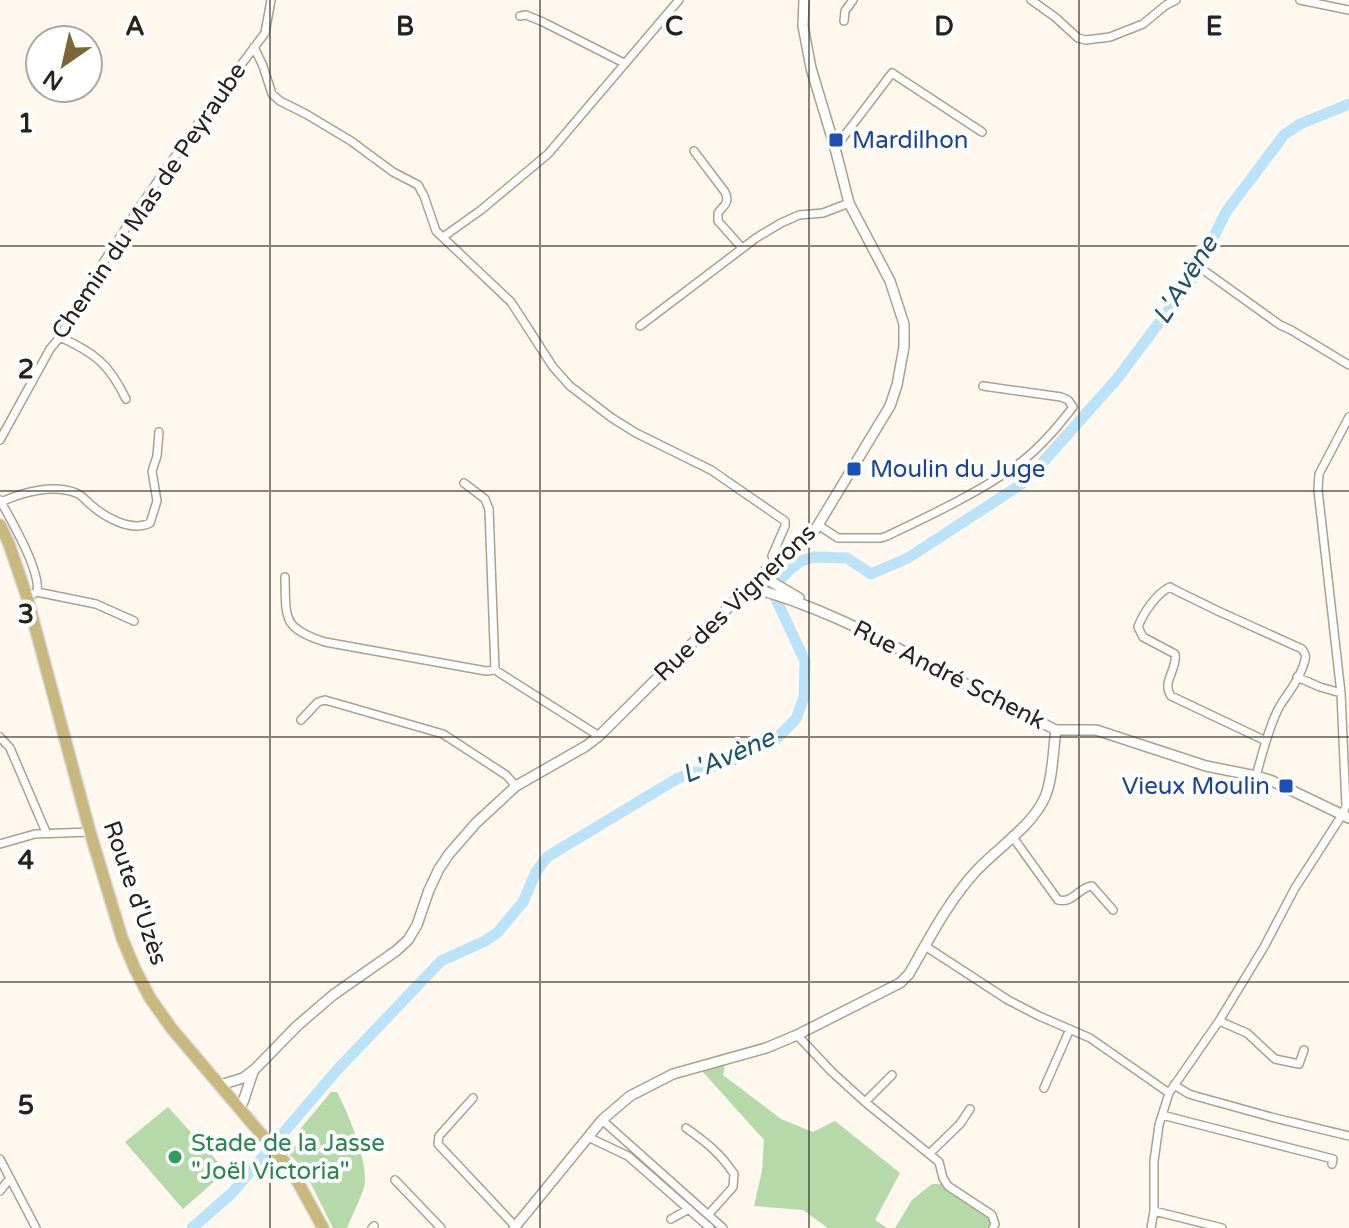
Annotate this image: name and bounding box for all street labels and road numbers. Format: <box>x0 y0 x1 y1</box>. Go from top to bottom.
street label: Chemin du Mas de Peyraube <box>45 57 253 345</box>
street label: Rue des Vignerons <box>648 518 822 688</box>
street label: Rue André Schenk <box>848 614 1050 736</box>
street label: Route d'Uzès <box>97 817 173 969</box>

